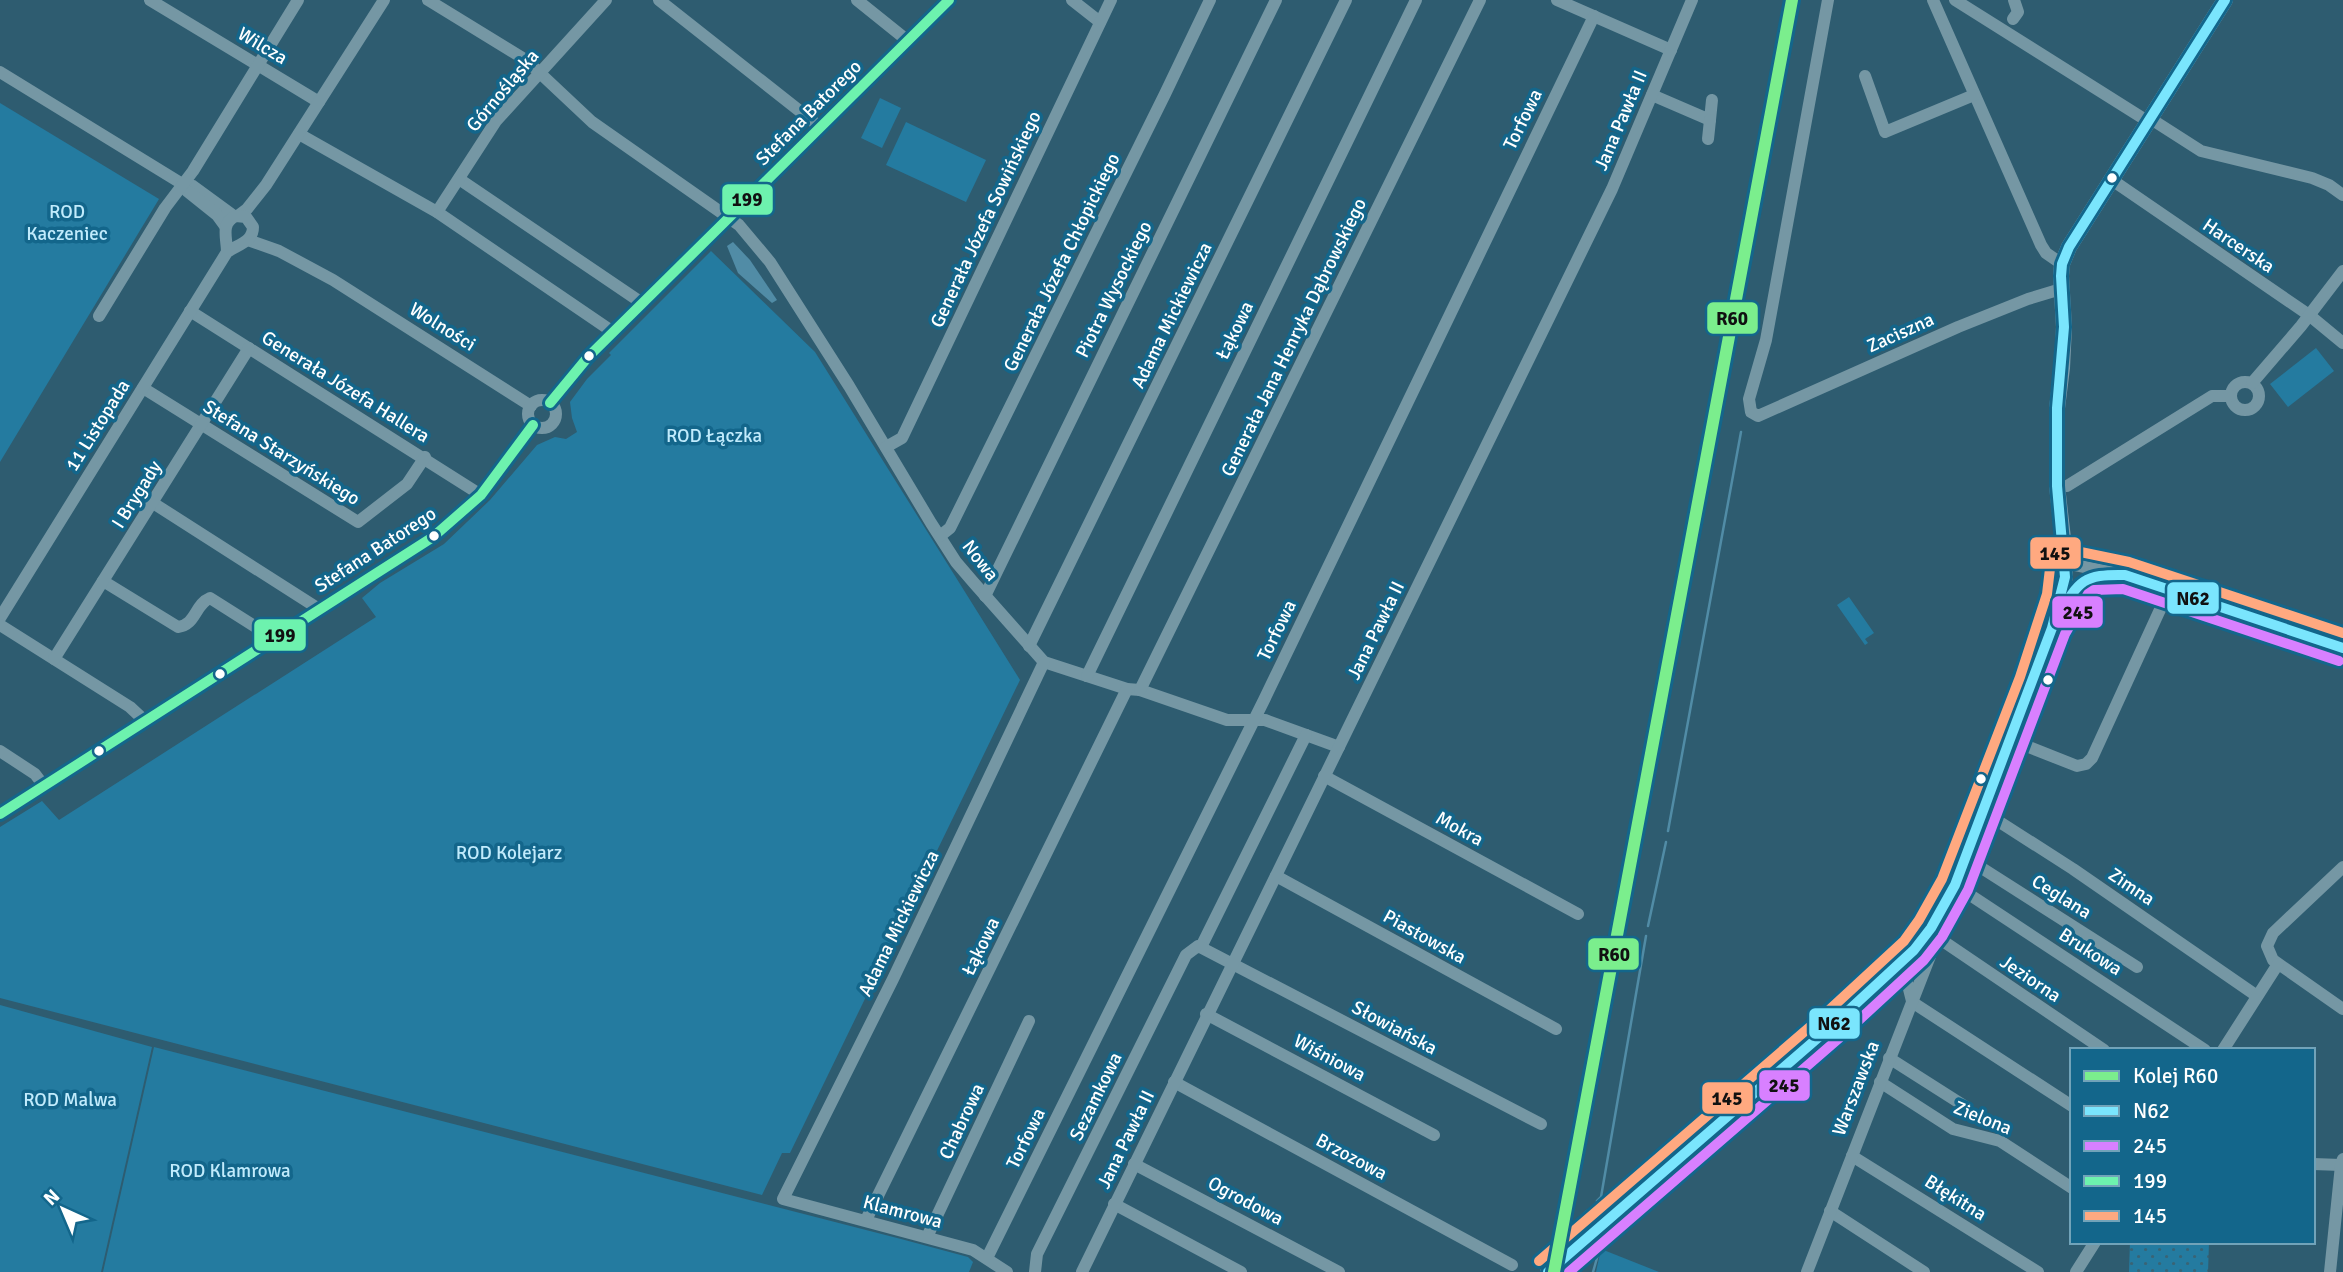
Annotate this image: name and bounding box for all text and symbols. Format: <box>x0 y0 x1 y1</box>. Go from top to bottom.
street label: Wilcza <box>233 22 292 70</box>
street label: Górnośląska <box>461 44 544 137</box>
street label: Stefana Batorego <box>751 55 867 171</box>
street label: Jana Pawła II <box>1589 67 1653 174</box>
street label: Torfowa <box>1498 85 1548 154</box>
street label: Generała Józefa Sowińskiego <box>925 107 1047 332</box>
street label: Generała Józefa Chłopickiego <box>998 149 1125 376</box>
unlabelled marker <box>2105 171 2119 185</box>
line badge: 199 <box>721 183 774 216</box>
text: 199 <box>732 188 762 212</box>
street label: Generała Jana Henryka Dąbrowskiego <box>1216 194 1372 481</box>
park label: ROD Kaczeniec <box>26 200 108 246</box>
street label: Harcerska <box>2198 213 2279 279</box>
street label: Piotra Wysockiego <box>1070 217 1157 362</box>
street label: Adama Mickiewicza <box>1126 238 1218 392</box>
street label: Wolności <box>405 297 480 357</box>
street label: Łąkowa <box>1211 297 1259 363</box>
line badge: R60 <box>1706 301 1759 335</box>
text: R60 <box>1716 307 1748 331</box>
street label: Zaciszna <box>1863 308 1938 358</box>
street label: Generała Józefa Hallera <box>257 325 434 448</box>
unlabelled marker <box>582 349 596 363</box>
street label: 11 Listopada <box>60 375 135 476</box>
street label: Stefana Starzyńskiego <box>198 395 365 511</box>
park label: ROD Łączka <box>666 424 762 448</box>
street label: I Brygady <box>107 456 167 533</box>
street label: Stefana Batorego <box>310 502 441 598</box>
unlabelled marker <box>427 529 441 543</box>
street label: Nowa <box>957 535 1004 586</box>
line badge: 145 <box>2029 536 2082 570</box>
text: 145 <box>2040 542 2070 566</box>
street label: Jana Pawła II <box>1342 577 1410 684</box>
line badge: N62 <box>2166 581 2220 615</box>
text: N62 <box>2176 587 2210 611</box>
line badge: 245 <box>2051 595 2104 629</box>
street label: Torfowa <box>1252 596 1302 665</box>
text: 245 <box>2063 601 2093 625</box>
line badge: 199 <box>253 618 307 652</box>
text: 199 <box>265 624 295 648</box>
unlabelled marker <box>213 667 227 681</box>
unlabelled marker <box>2041 673 2055 687</box>
unlabelled marker <box>92 744 106 758</box>
unlabelled marker <box>1974 772 1988 786</box>
street label: Mokra <box>1431 806 1488 852</box>
park label: ROD Kolejarz <box>456 841 562 865</box>
street label: Adama Mickiewicza <box>853 846 945 1000</box>
street label: Zimna <box>2104 863 2159 911</box>
street label: Ceglana <box>2027 869 2096 925</box>
street label: Piastowska <box>1379 904 1470 969</box>
street label: Łąkowa <box>957 913 1005 979</box>
street label: Brukowa <box>2054 923 2127 981</box>
line badge: R60 <box>1587 937 1640 971</box>
text: R60 <box>1598 943 1630 967</box>
street label: Jeziorna <box>1995 950 2066 1008</box>
street label: Słowiańska <box>1348 995 1441 1060</box>
line badge: N62 <box>1808 1007 1861 1040</box>
text: N62 <box>1817 1012 1851 1036</box>
street label: Wiśniowa <box>1289 1029 1370 1087</box>
street label: Warszawska <box>1827 1038 1885 1139</box>
street label: Sezamkowa <box>1064 1048 1128 1145</box>
legend <box>2070 1048 2315 1244</box>
text: Kolej R60 <box>2133 1063 2218 1089</box>
line badge: 245 <box>1758 1069 1811 1102</box>
text: 245 <box>1769 1074 1799 1098</box>
street label: Chabrowa <box>934 1080 990 1163</box>
line badge: 145 <box>1701 1081 1754 1115</box>
street label: Jana Pawła II <box>1092 1086 1160 1193</box>
text: 145 <box>1712 1087 1742 1111</box>
park label: ROD Malwa <box>23 1088 117 1112</box>
street label: Zielona <box>1950 1095 2015 1140</box>
text: N62 <box>2133 1098 2170 1124</box>
street label: Torfowa <box>1001 1104 1051 1173</box>
street label: Brzozowa <box>1312 1128 1391 1186</box>
text: 245 <box>2133 1133 2167 1159</box>
park label: ROD Klamrowa <box>169 1159 291 1183</box>
text: 199 <box>2133 1168 2167 1194</box>
street label: Błękitna <box>1920 1170 1991 1226</box>
street label: Ogrodowa <box>1204 1171 1287 1231</box>
north arrow <box>28 1174 98 1244</box>
text: N <box>39 1184 65 1211</box>
street label: Klamrowa <box>860 1190 945 1234</box>
text: 145 <box>2133 1203 2167 1229</box>

